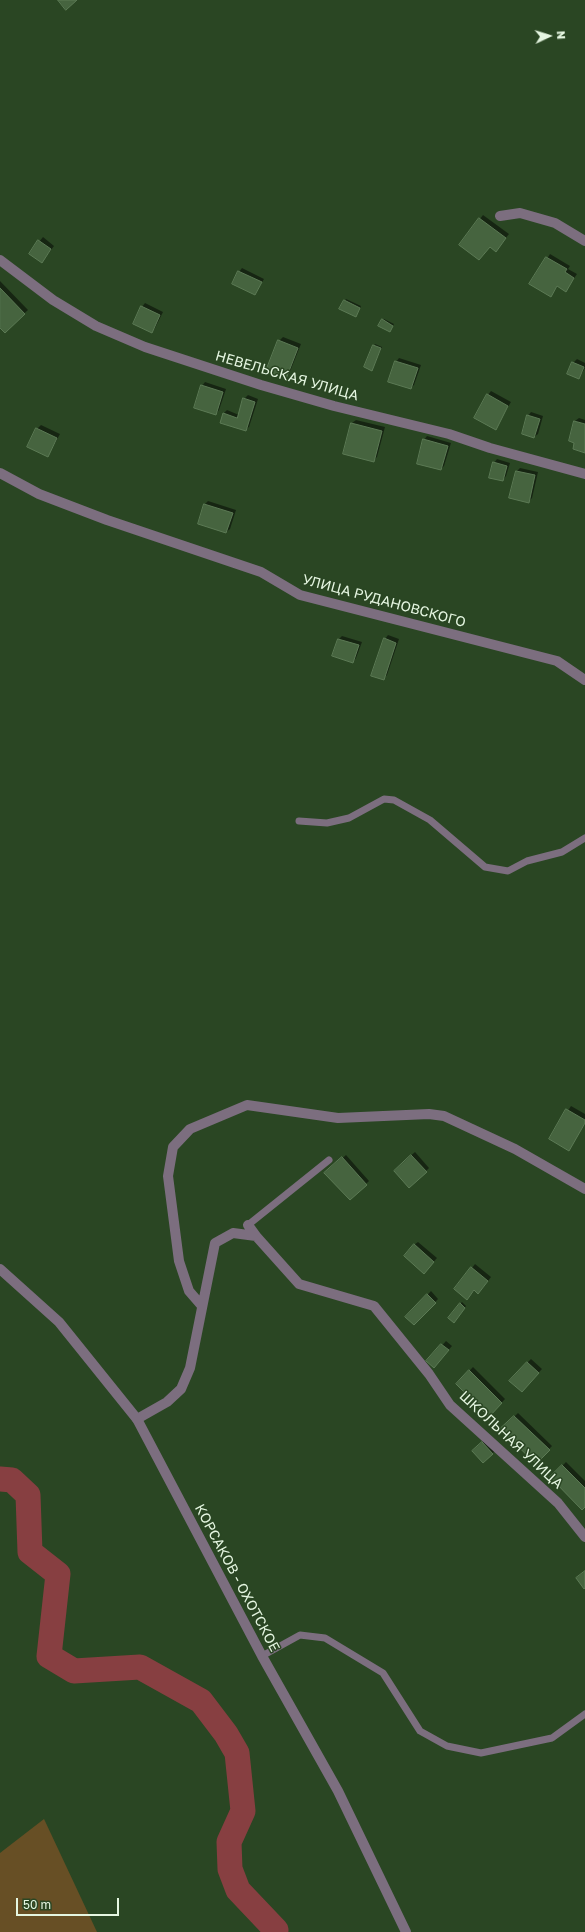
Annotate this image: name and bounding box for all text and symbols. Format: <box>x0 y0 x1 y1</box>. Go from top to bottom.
north arrow <box>529 16 569 56</box>
text: N <box>555 30 568 40</box>
street label: НЕВЕЛЬСКАЯ УЛИЦА <box>214 348 360 404</box>
street label: УЛИЦА РУДАНОВСКОГО <box>301 571 467 631</box>
street label: ШКОЛЬНАЯ УЛИЦА <box>456 1388 566 1492</box>
street label: КОРСАКОВ - ОХОТСКОЕ <box>191 1501 283 1655</box>
scale bar <box>18 1890 121 1916</box>
text: 50 m <box>23 1897 51 1912</box>

